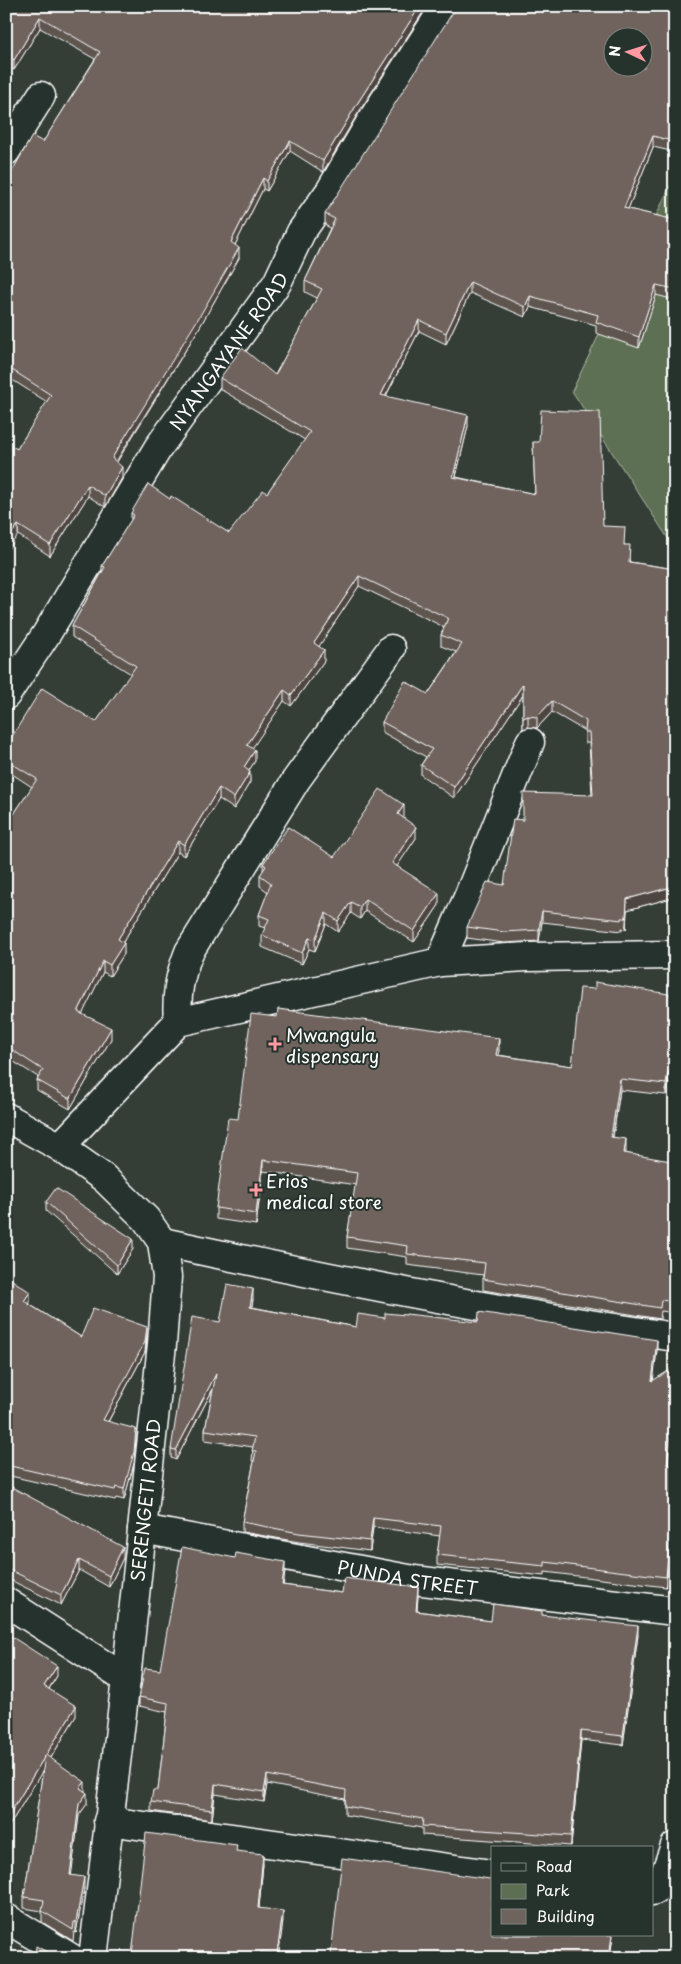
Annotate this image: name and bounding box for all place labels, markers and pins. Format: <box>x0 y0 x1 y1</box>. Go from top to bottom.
place label: Mwangula dispensary <box>286 1021 379 1069</box>
marker: Mwangula dispensary <box>268 1037 282 1051</box>
place label: Erios medical store <box>266 1167 382 1215</box>
marker: Erios medical store <box>250 1184 262 1196</box>

